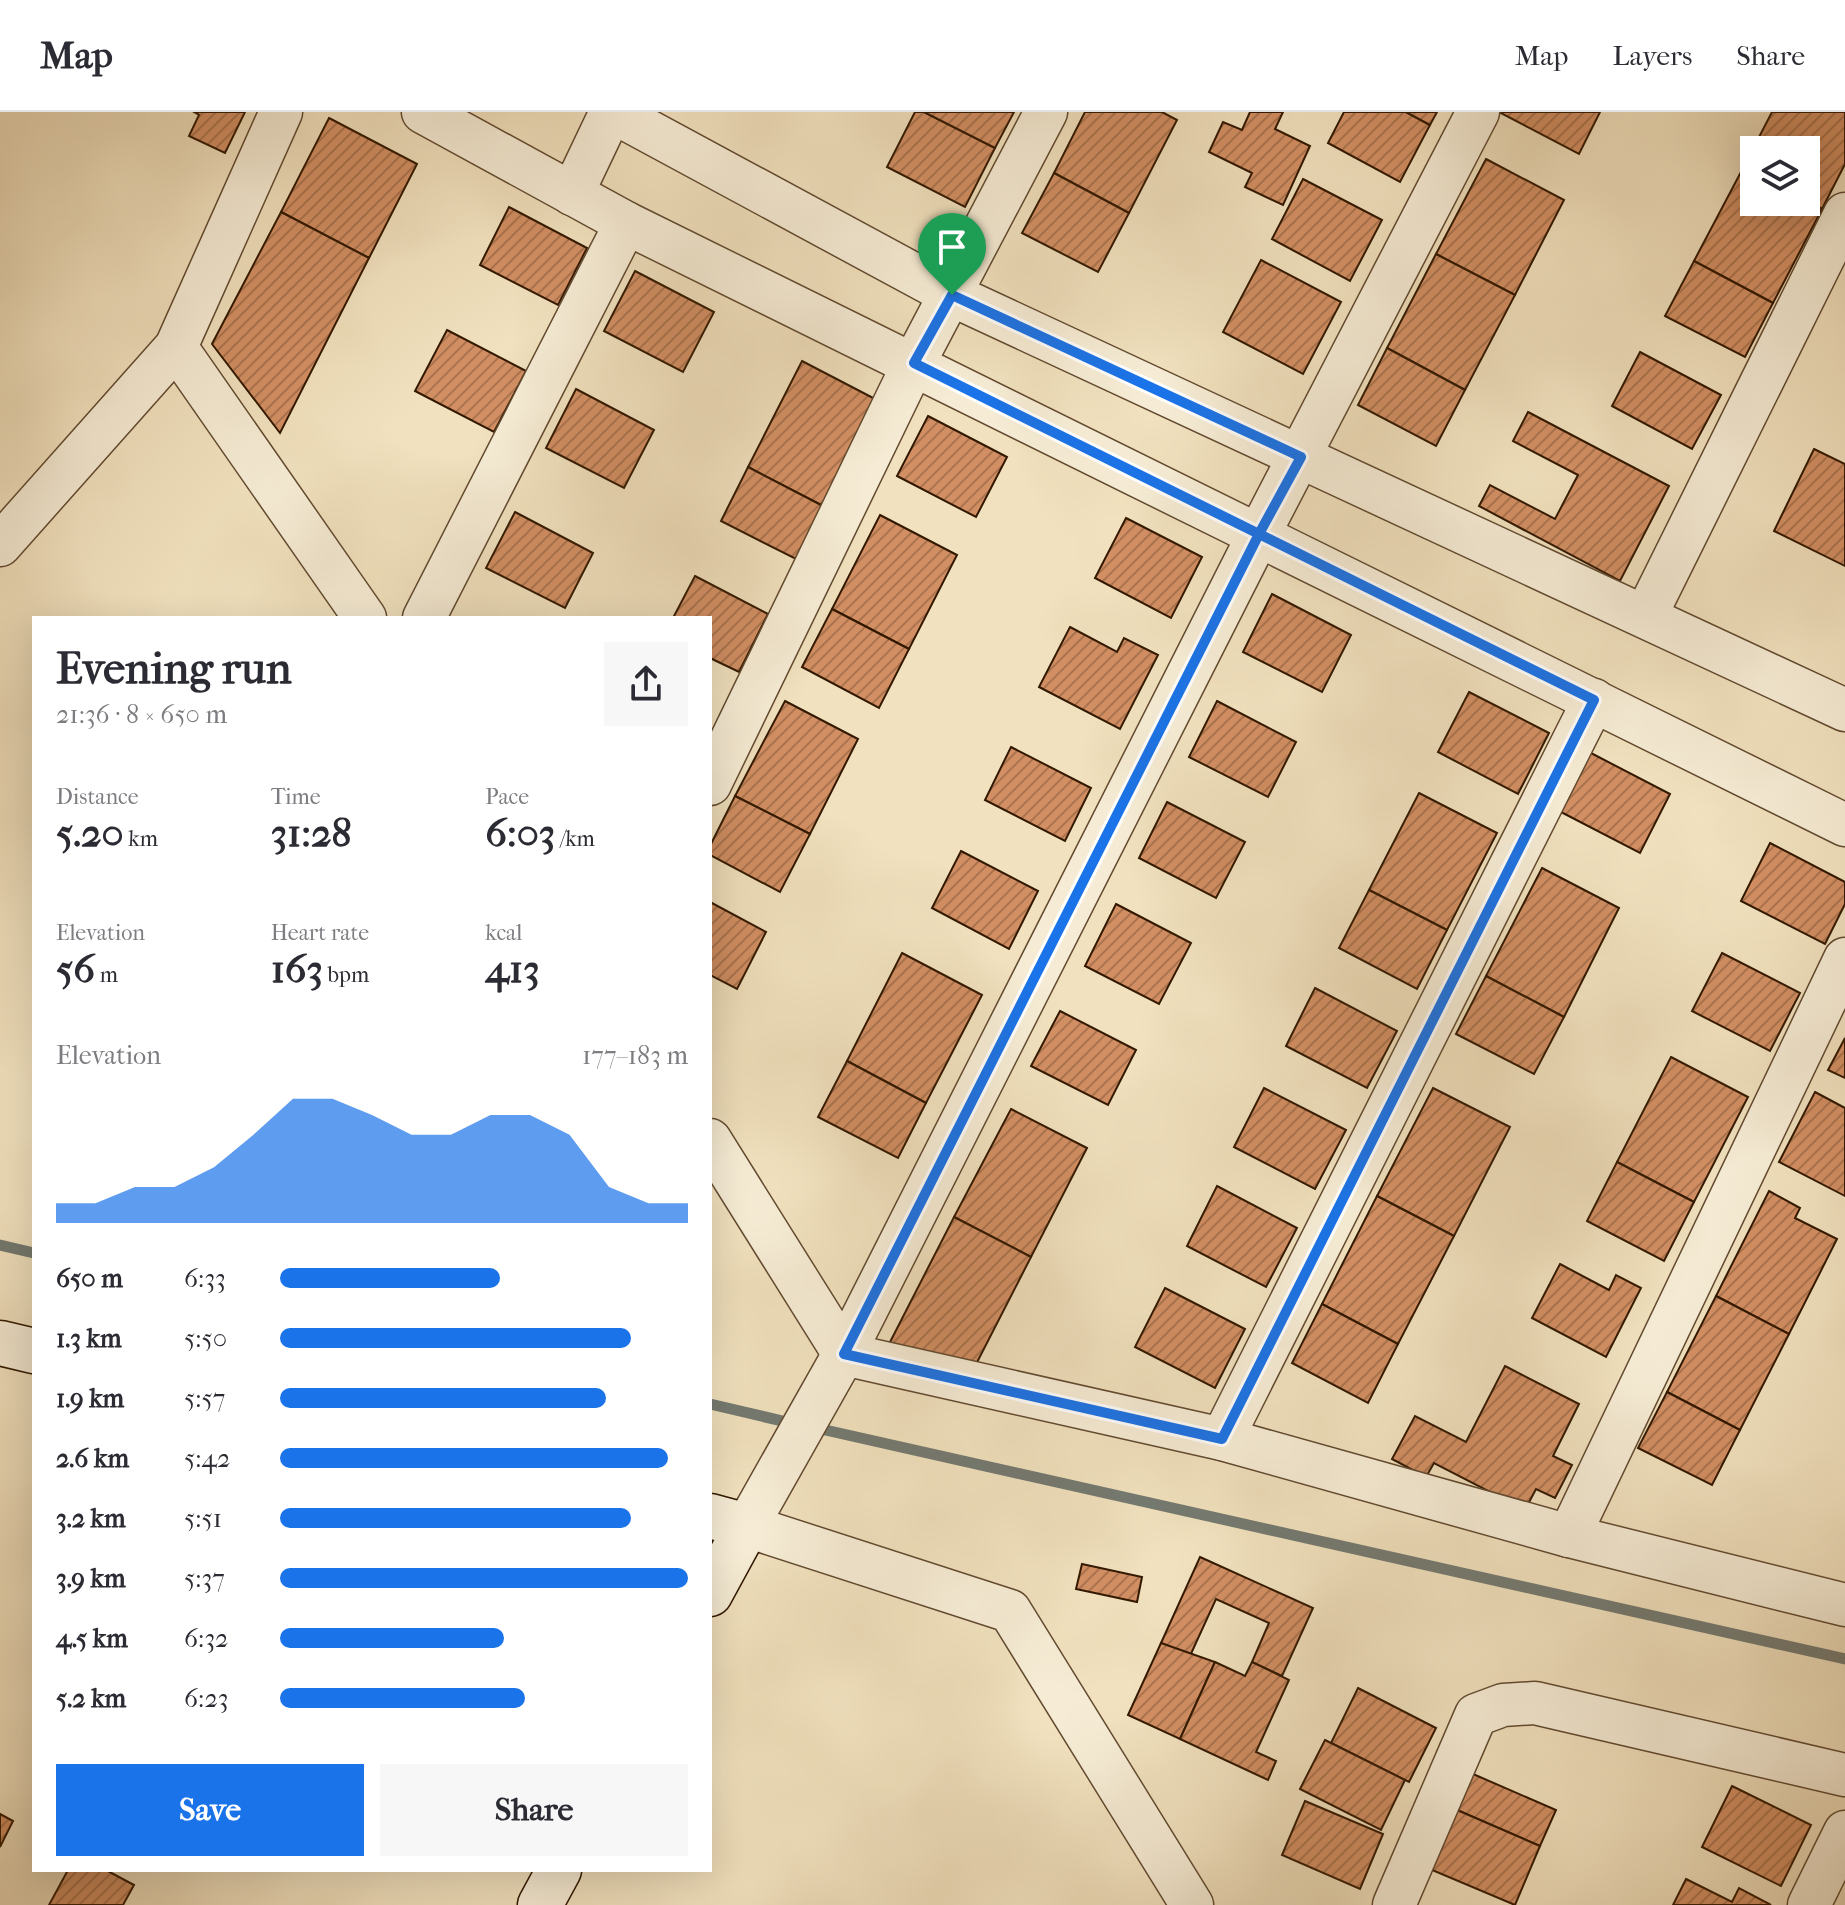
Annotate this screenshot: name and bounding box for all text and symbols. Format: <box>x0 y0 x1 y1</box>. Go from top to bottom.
text: Map <box>40 33 113 78</box>
text: Map <box>1515 39 1568 72</box>
text: Layers <box>1612 39 1692 72</box>
text: Share <box>1736 39 1805 72</box>
map controls <box>1740 136 1820 216</box>
button: layers <box>1740 136 1820 216</box>
pin <box>918 213 986 295</box>
icon: arrive <box>930 225 974 269</box>
button: share <box>604 642 688 726</box>
text: Evening run <box>56 643 291 694</box>
text: 21:36 · 8 × 650 m <box>56 699 227 730</box>
text: Distance <box>56 784 139 810</box>
text: Time <box>271 784 321 810</box>
text: Pace <box>485 784 529 810</box>
text: 5.20 <box>56 810 124 856</box>
text: 31:28 <box>271 810 352 856</box>
text: 6:03 <box>485 810 555 856</box>
text: km <box>124 826 158 852</box>
text: /km <box>555 826 595 852</box>
text: Elevation <box>56 920 145 946</box>
text: Heart rate <box>271 920 369 946</box>
text: kcal <box>485 920 522 946</box>
text: 56 <box>56 946 95 992</box>
text: 163 <box>271 946 323 992</box>
text: 413 <box>485 946 540 992</box>
text: m <box>95 962 118 988</box>
text: bpm <box>323 962 369 988</box>
text: Elevation <box>56 1040 161 1071</box>
text: 177–183 m <box>582 1040 688 1071</box>
text: 650 m <box>56 1263 123 1294</box>
text: 6:33 <box>184 1263 226 1294</box>
text: 1.3 km <box>56 1323 122 1354</box>
text: 5:50 <box>184 1323 227 1354</box>
text: 1.9 km <box>56 1383 124 1414</box>
text: 5:57 <box>184 1383 225 1414</box>
text: 2.6 km <box>56 1443 129 1474</box>
text: 5:42 <box>184 1443 230 1474</box>
text: 3.2 km <box>56 1503 126 1534</box>
text: 5:51 <box>184 1503 222 1534</box>
text: 3.9 km <box>56 1563 126 1594</box>
text: 5:37 <box>184 1563 225 1594</box>
text: 4.5 km <box>56 1623 128 1654</box>
text: 6:32 <box>184 1623 228 1654</box>
text: 5.2 km <box>56 1683 126 1714</box>
text: 6:23 <box>184 1683 228 1714</box>
button: Save <box>56 1764 364 1856</box>
button: Share <box>380 1764 688 1856</box>

